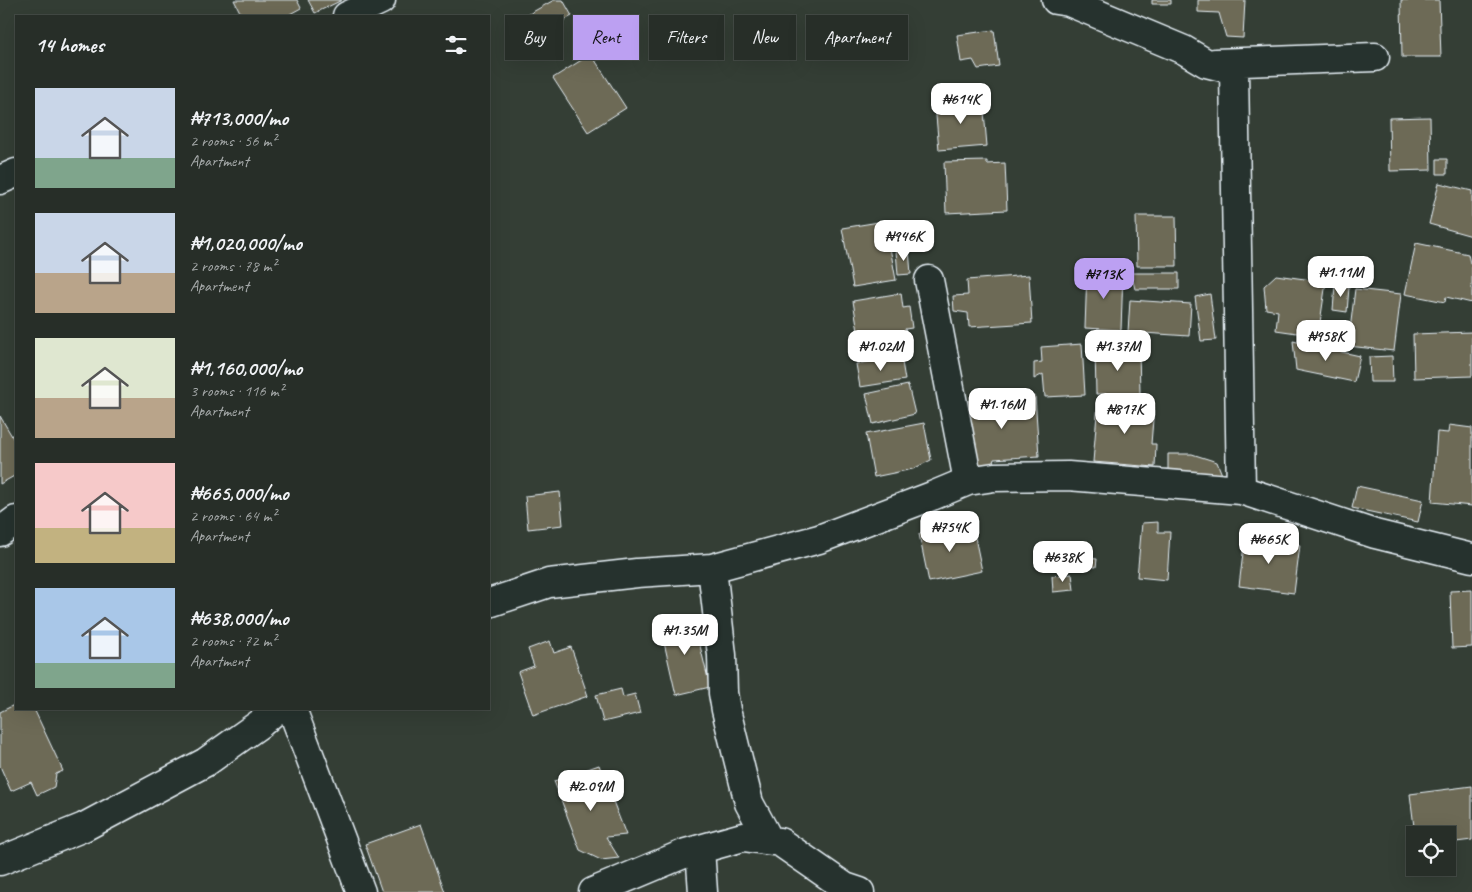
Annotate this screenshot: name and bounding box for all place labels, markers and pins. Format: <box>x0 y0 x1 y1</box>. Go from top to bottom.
pin: ₦614K <box>926 82 996 125</box>
pin: ₦946K <box>869 220 939 262</box>
pin: ₦1.11M <box>1300 256 1382 298</box>
pin: ₦713K <box>1069 258 1139 300</box>
pin: ₦958K <box>1291 320 1361 362</box>
pin: ₦1.02M <box>840 330 922 372</box>
pin: ₦1.37M <box>1077 330 1159 372</box>
pin: ₦1.16M <box>961 388 1043 430</box>
pin: ₦817K <box>1090 392 1160 435</box>
pin: ₦754K <box>915 510 985 553</box>
pin: ₦665K <box>1234 522 1304 565</box>
pin: ₦638K <box>1028 540 1098 583</box>
pin: ₦1.35M <box>644 614 726 656</box>
pin: ₦2.09M <box>550 770 632 812</box>

